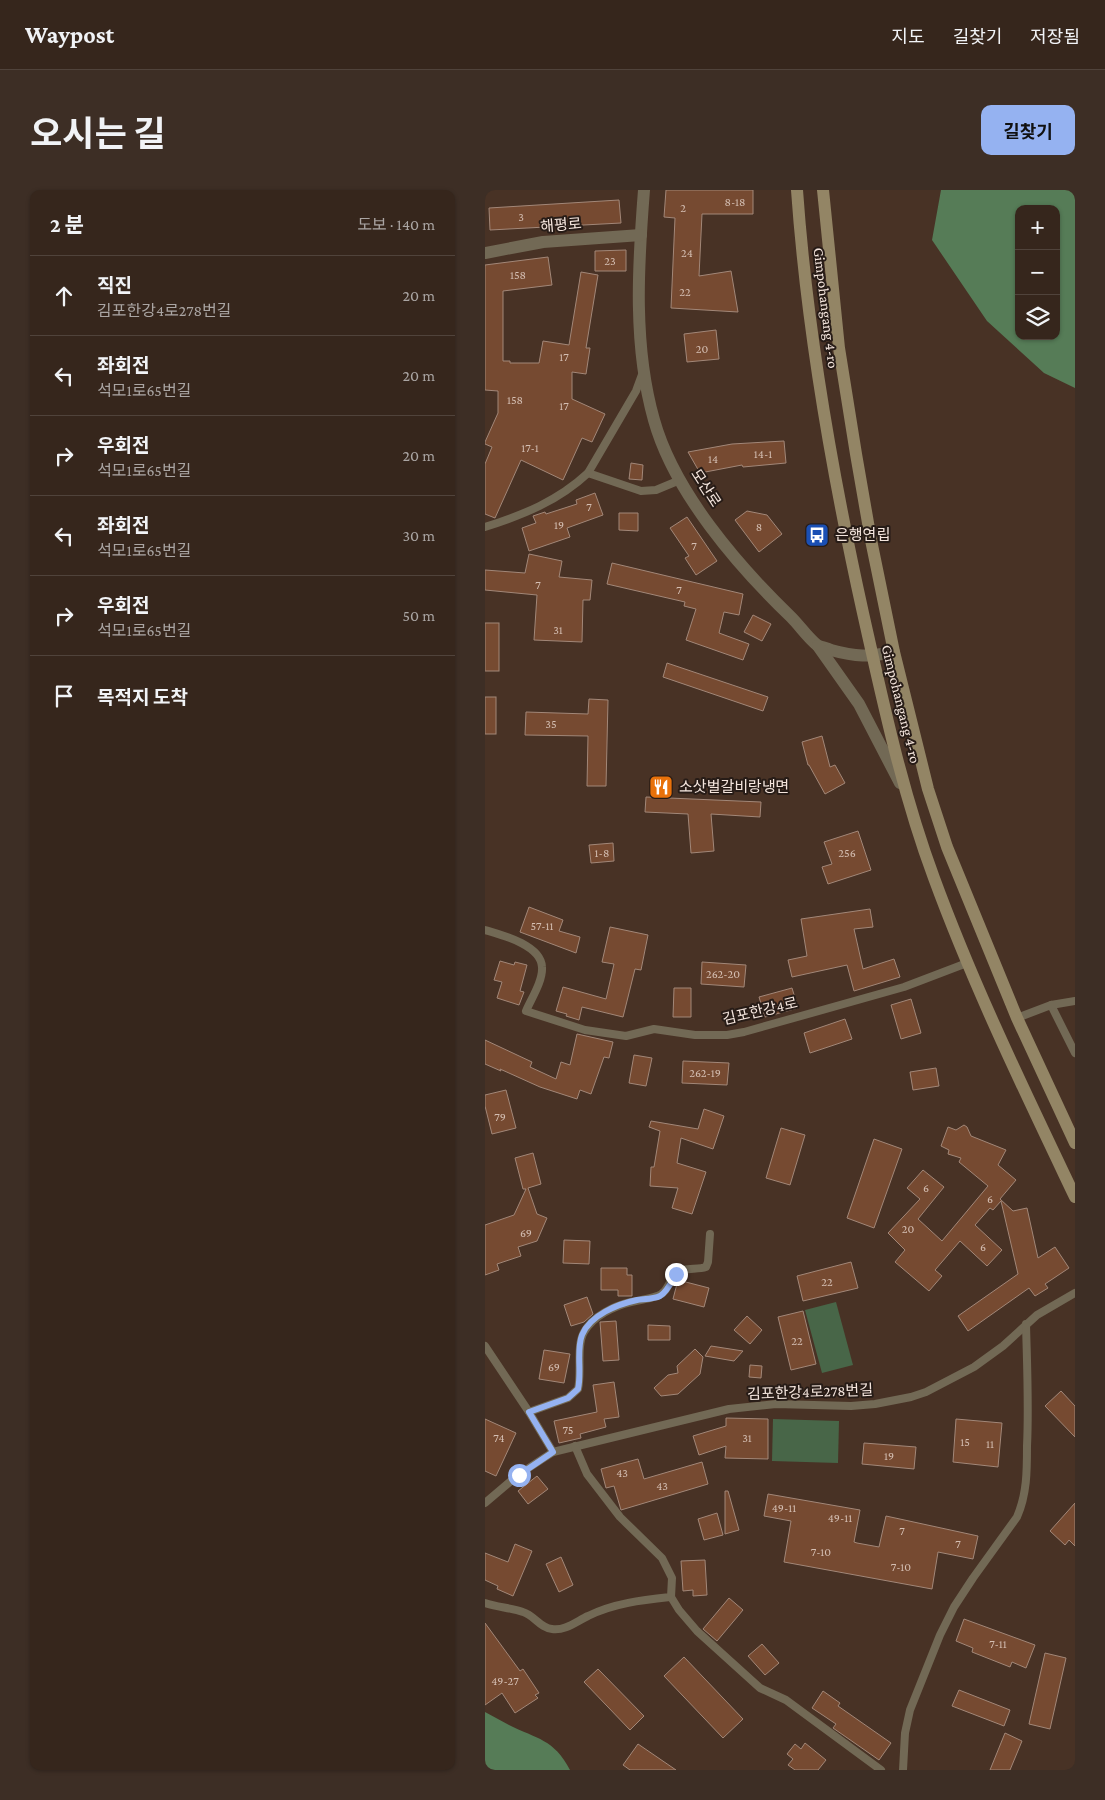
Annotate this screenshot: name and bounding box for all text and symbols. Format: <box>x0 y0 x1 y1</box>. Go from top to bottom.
text: Waypost <box>25 21 114 48</box>
text: 지도 <box>892 27 925 47</box>
text: 길찾기 <box>953 27 1002 47</box>
text: 저장됨 <box>1030 27 1080 47</box>
button: 길찾기 <box>981 105 1075 155</box>
text: 오시는 길 <box>30 115 166 154</box>
house number: 8-18 <box>724 195 746 209</box>
house number: 2 <box>680 201 686 215</box>
map controls <box>1015 205 1060 340</box>
button: + <box>1015 205 1060 250</box>
house number: 3 <box>518 210 524 224</box>
text: 2 분 <box>50 213 84 237</box>
street label: 해평로 <box>540 215 582 235</box>
text: 도보 · 140 m <box>357 216 435 233</box>
house number: 24 <box>681 246 693 260</box>
street label: Gimpohangang 4-ro <box>810 247 841 369</box>
button: − <box>1015 250 1060 295</box>
house number: 23 <box>604 254 616 268</box>
house number: 158 <box>510 268 526 282</box>
text: 직진 <box>97 275 132 296</box>
icon: ahead <box>50 282 78 310</box>
house number: 22 <box>679 285 691 299</box>
text: 20 m <box>402 287 435 304</box>
button: layers <box>1015 295 1060 340</box>
text: 김포한강4로278번길 <box>97 302 232 319</box>
house number: 20 <box>696 342 708 356</box>
house number: 17 <box>559 350 569 364</box>
text: 좌회전 <box>97 355 149 376</box>
icon: left <box>50 362 78 390</box>
text: 20 m <box>402 367 435 384</box>
text: 석모1로65번길 <box>97 382 191 399</box>
house number: 158 <box>507 393 523 407</box>
house number: 17 <box>559 399 569 413</box>
text: 우회전 <box>97 435 149 456</box>
house number: 17-1 <box>521 441 539 455</box>
icon: right <box>50 442 78 470</box>
text: 20 m <box>402 447 435 464</box>
house number: 14-1 <box>754 447 772 461</box>
house number: 14 <box>708 452 718 466</box>
text: 석모1로65번길 <box>97 462 191 479</box>
street label: 모산로 <box>688 466 724 510</box>
house number: 7 <box>586 500 592 514</box>
text: 좌회전 <box>97 515 149 536</box>
house number: 19 <box>554 518 564 532</box>
house number: 8 <box>756 520 762 534</box>
icon: left <box>50 522 78 550</box>
bus stop icon: 은행연립 <box>804 522 830 548</box>
text: 30 m <box>403 527 435 544</box>
place label: 은행연립 <box>835 527 890 543</box>
house number: 7 <box>691 539 697 553</box>
text: 석모1로65번길 <box>97 542 191 559</box>
house number: 7 <box>535 578 541 592</box>
house number: 7 <box>676 583 682 597</box>
text: 우회전 <box>97 595 149 616</box>
icon: right <box>50 602 78 630</box>
text: 50 m <box>403 607 435 624</box>
text: 석모1로65번길 <box>97 622 191 639</box>
house number: 31 <box>553 623 563 637</box>
street label: Gimpohangang 4-ro <box>878 643 923 765</box>
icon: arrive <box>50 682 78 710</box>
text: 목적지 도착 <box>97 687 188 708</box>
house number: 35 <box>545 717 557 731</box>
restaurant icon: 소삿벌갈비랑냉면 <box>648 774 674 800</box>
place label: 소삿벌갈비랑냉면 <box>679 779 789 795</box>
house number: 1-8 <box>595 846 609 860</box>
house number: 256 <box>838 846 856 860</box>
house number: 57-11 <box>531 919 553 933</box>
house number: 262-20 <box>706 967 740 981</box>
street label: 김포한강4로 <box>721 995 799 1027</box>
house number: 262-19 <box>689 1066 721 1080</box>
house number: 79 <box>494 1110 506 1124</box>
house number: 6 <box>923 1181 929 1195</box>
house number: 6 <box>987 1192 993 1206</box>
house number: 20 <box>902 1222 914 1236</box>
house number: 69 <box>520 1226 532 1240</box>
house number: 6 <box>980 1240 986 1254</box>
route end <box>665 1263 688 1286</box>
house number: 22 <box>821 1275 833 1289</box>
house number: 22 <box>791 1334 803 1348</box>
house number: 69 <box>548 1360 560 1374</box>
street label: 김포한강4로278번길 <box>747 1382 873 1402</box>
house number: 75 <box>562 1423 574 1437</box>
house number: 74 <box>493 1431 505 1445</box>
house number: 31 <box>742 1431 752 1445</box>
house number: 15 <box>960 1435 970 1449</box>
house number: 11 <box>986 1437 994 1451</box>
house number: 19 <box>884 1449 894 1463</box>
route start <box>508 1464 531 1487</box>
house number: 43 <box>616 1466 628 1480</box>
house number: 43 <box>656 1479 668 1493</box>
house number: 49-11 <box>772 1501 796 1515</box>
house number: 49-11 <box>828 1511 852 1525</box>
house number: 7 <box>899 1524 905 1538</box>
house number: 7 <box>955 1537 961 1551</box>
house number: 7-10 <box>811 1545 831 1559</box>
house number: 7-10 <box>891 1560 911 1574</box>
house number: 7-11 <box>989 1637 1007 1651</box>
house number: 49-27 <box>491 1674 519 1688</box>

